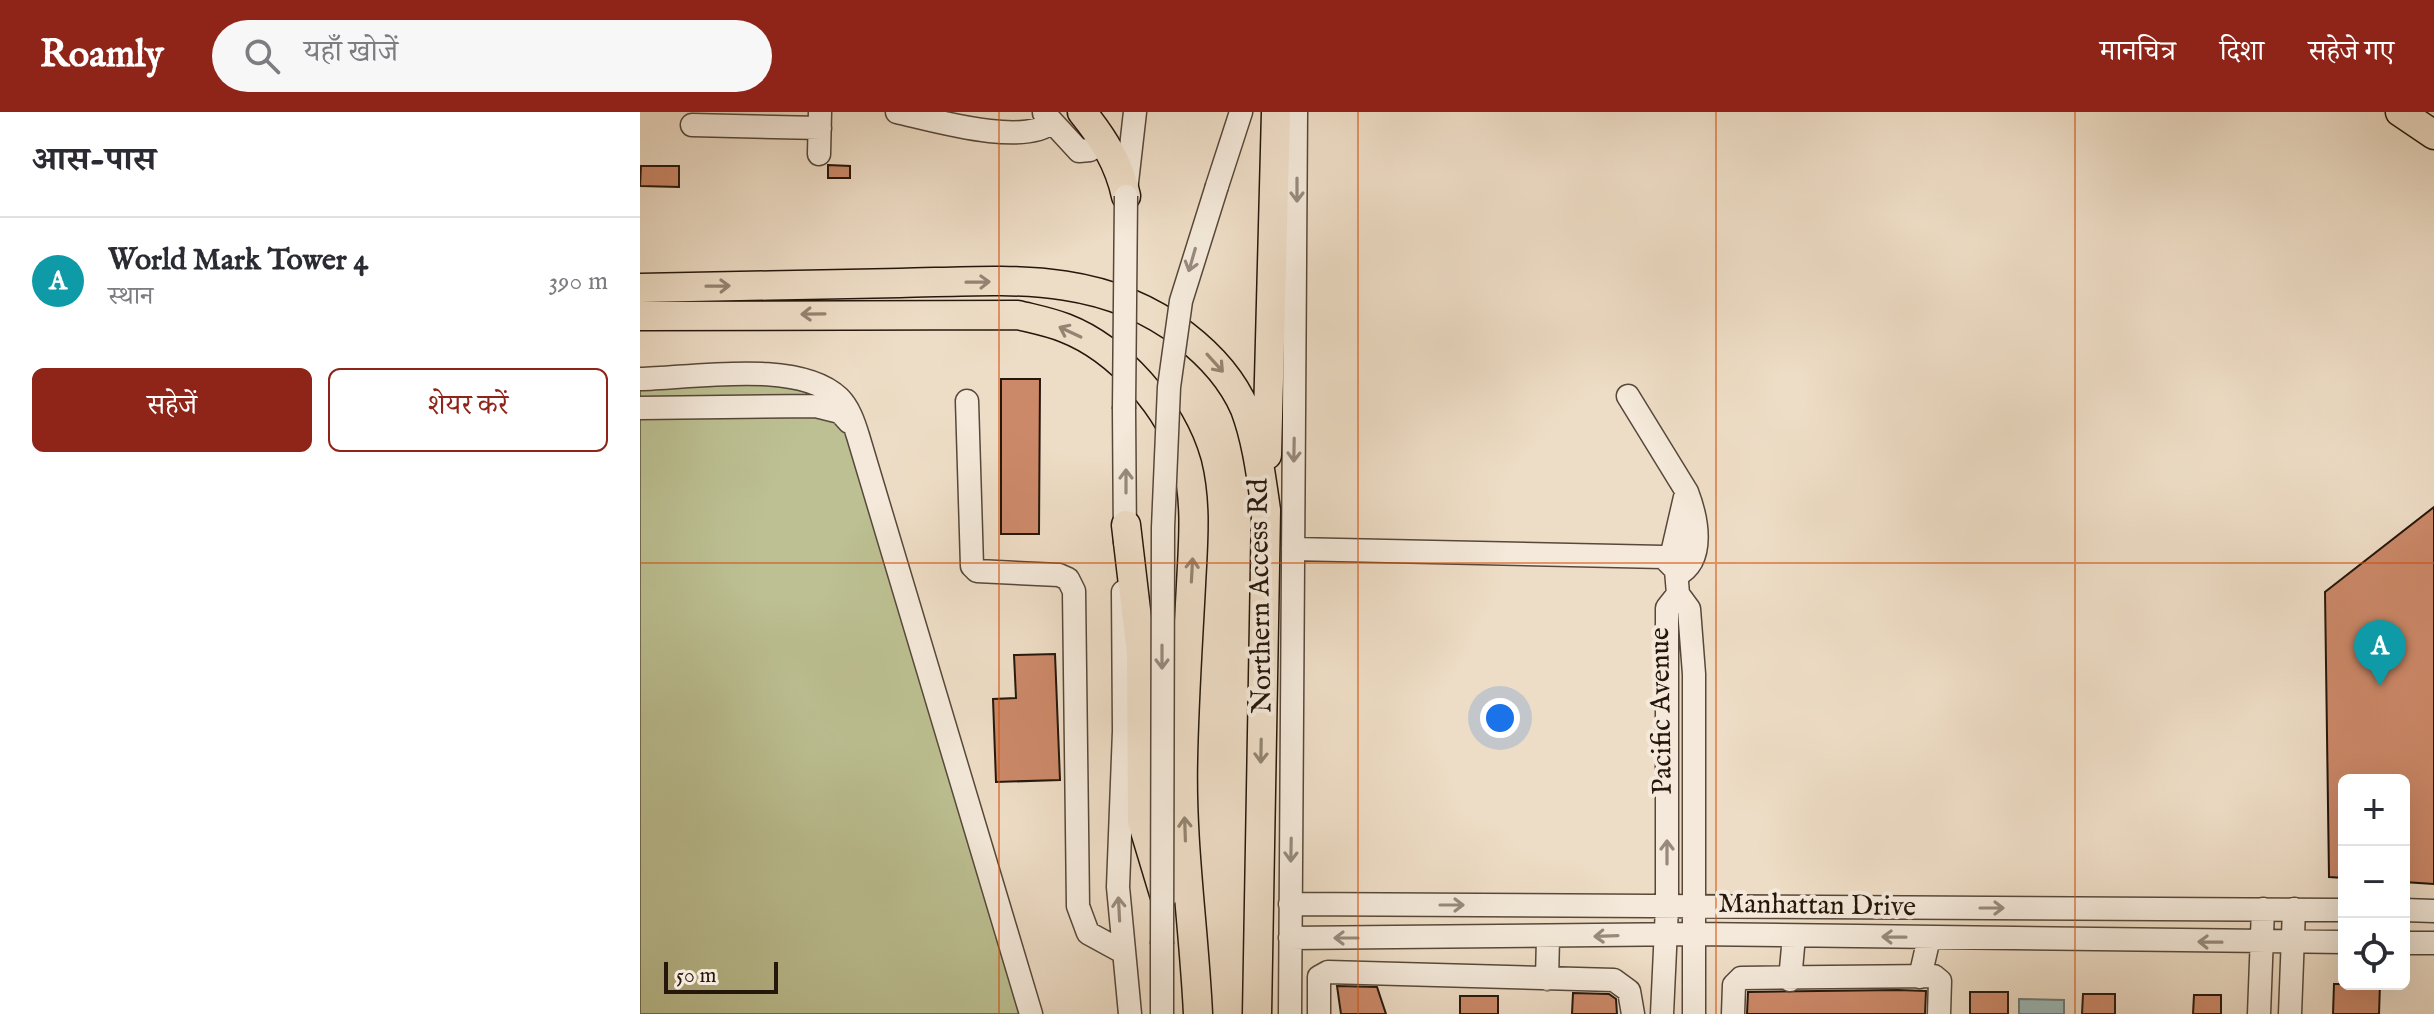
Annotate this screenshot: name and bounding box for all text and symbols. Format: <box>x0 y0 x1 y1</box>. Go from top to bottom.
search box <box>212 20 772 92</box>
text: Roamly <box>40 32 164 80</box>
icon: search <box>240 34 284 78</box>
text: यहाँ खोजें <box>304 34 398 72</box>
text: मानचित्र <box>2100 35 2176 70</box>
text: दिशा <box>2220 35 2264 70</box>
text: सहेजे गए <box>2308 35 2394 70</box>
text: आस-पास <box>32 139 156 182</box>
one-way arrow <box>1289 176 1305 203</box>
text: World Mark Tower 4 <box>108 242 368 280</box>
one-way arrow <box>1184 246 1199 272</box>
text: A <box>49 265 67 298</box>
text: 390 m <box>548 265 608 298</box>
one-way arrow <box>964 274 991 289</box>
one-way arrow <box>704 279 731 294</box>
text: स्थान <box>108 280 153 313</box>
one-way arrow <box>800 306 827 322</box>
one-way arrow <box>1058 323 1083 338</box>
one-way arrow <box>1205 353 1223 373</box>
button: सहेजें <box>32 368 312 452</box>
button: शेयर करें <box>328 368 608 452</box>
one-way arrow <box>1287 436 1302 463</box>
one-way arrow <box>1118 468 1134 495</box>
street label: Northern Access Rd <box>1241 478 1281 714</box>
one-way arrow <box>1184 557 1199 584</box>
pin: A <box>2354 620 2406 686</box>
street label: Pacific Avenue <box>1643 627 1681 795</box>
one-way arrow <box>1154 643 1170 670</box>
your location <box>1480 698 1520 738</box>
one-way arrow <box>1254 737 1269 764</box>
map controls <box>2338 774 2410 990</box>
button: + <box>2338 774 2410 846</box>
one-way arrow <box>1178 816 1193 843</box>
one-way arrow <box>1283 836 1298 863</box>
one-way arrow <box>1659 839 1675 866</box>
button: − <box>2338 846 2410 918</box>
street label: Manhattan Drive <box>1718 887 1916 925</box>
one-way arrow <box>1111 896 1126 923</box>
one-way arrow <box>1438 897 1465 913</box>
one-way arrow <box>1978 900 2005 916</box>
button: locate <box>2338 918 2410 990</box>
one-way arrow <box>1593 928 1620 943</box>
one-way arrow <box>1881 929 1908 945</box>
one-way arrow <box>1333 930 1360 946</box>
one-way arrow <box>2197 934 2224 949</box>
scale bar <box>664 958 778 994</box>
text: 50 m <box>676 962 717 990</box>

